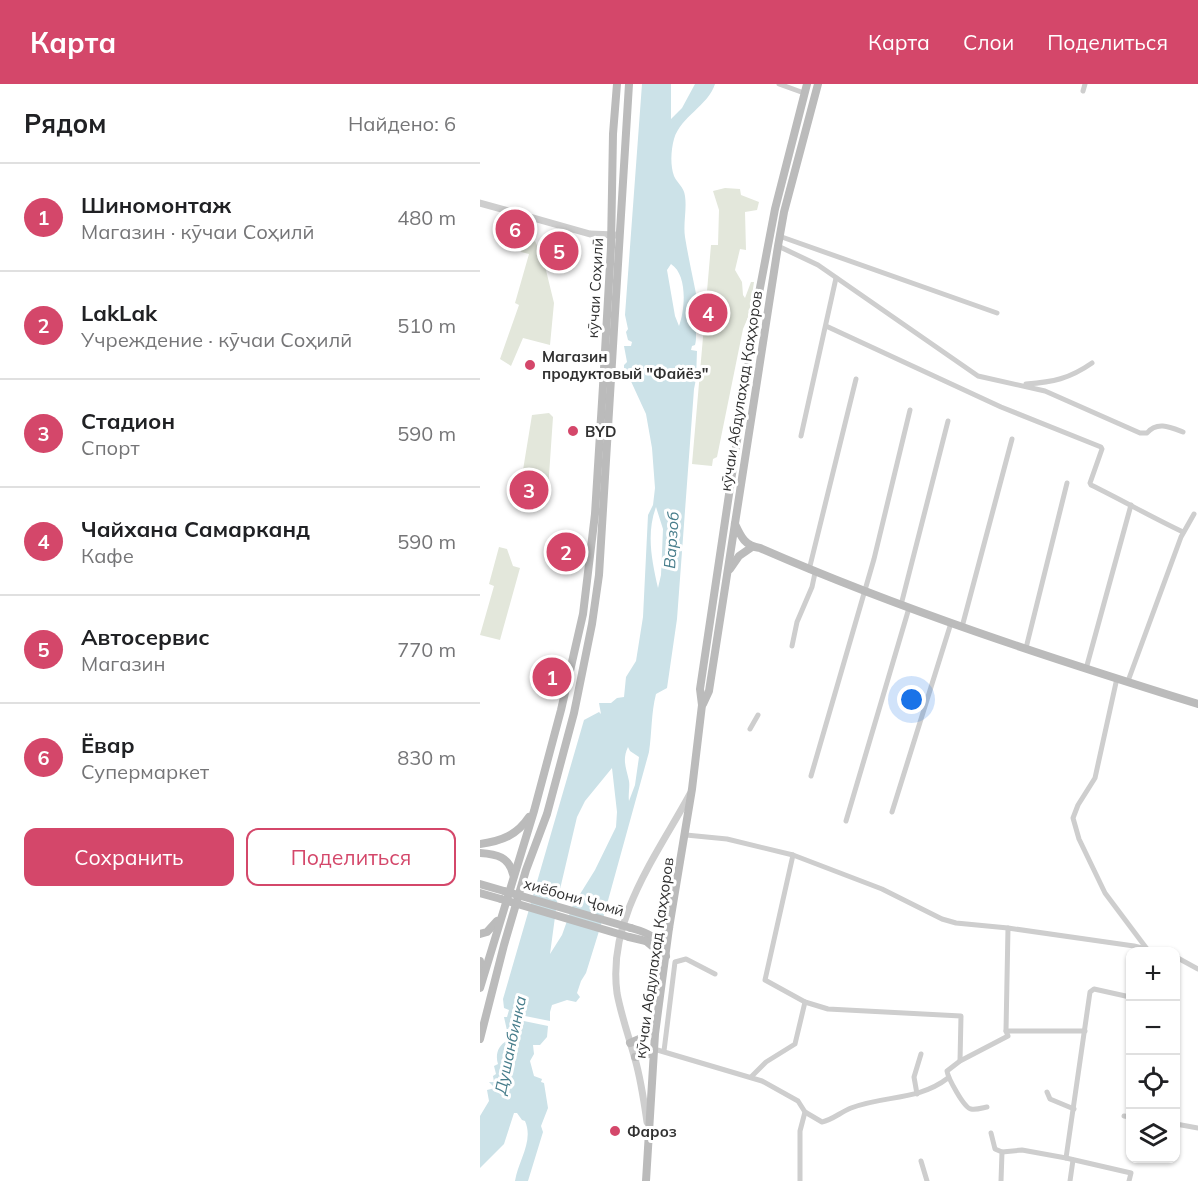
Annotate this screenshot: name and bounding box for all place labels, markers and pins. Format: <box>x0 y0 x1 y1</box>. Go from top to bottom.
pin: 6 <box>495 206 534 252</box>
pin: 5 <box>540 228 578 274</box>
pin: 4 <box>688 290 728 336</box>
place label: Магазин продуктовый "Файёз" <box>542 347 709 383</box>
marker: Магазин продуктовый "Файёз" <box>523 358 537 372</box>
place label: BYD <box>585 422 616 441</box>
marker: BYD <box>566 424 580 438</box>
pin: 3 <box>509 468 548 512</box>
pin: 2 <box>546 530 586 574</box>
pin: 1 <box>532 654 572 700</box>
place label: Фароз <box>627 1122 677 1141</box>
marker: Фароз <box>608 1124 622 1138</box>

